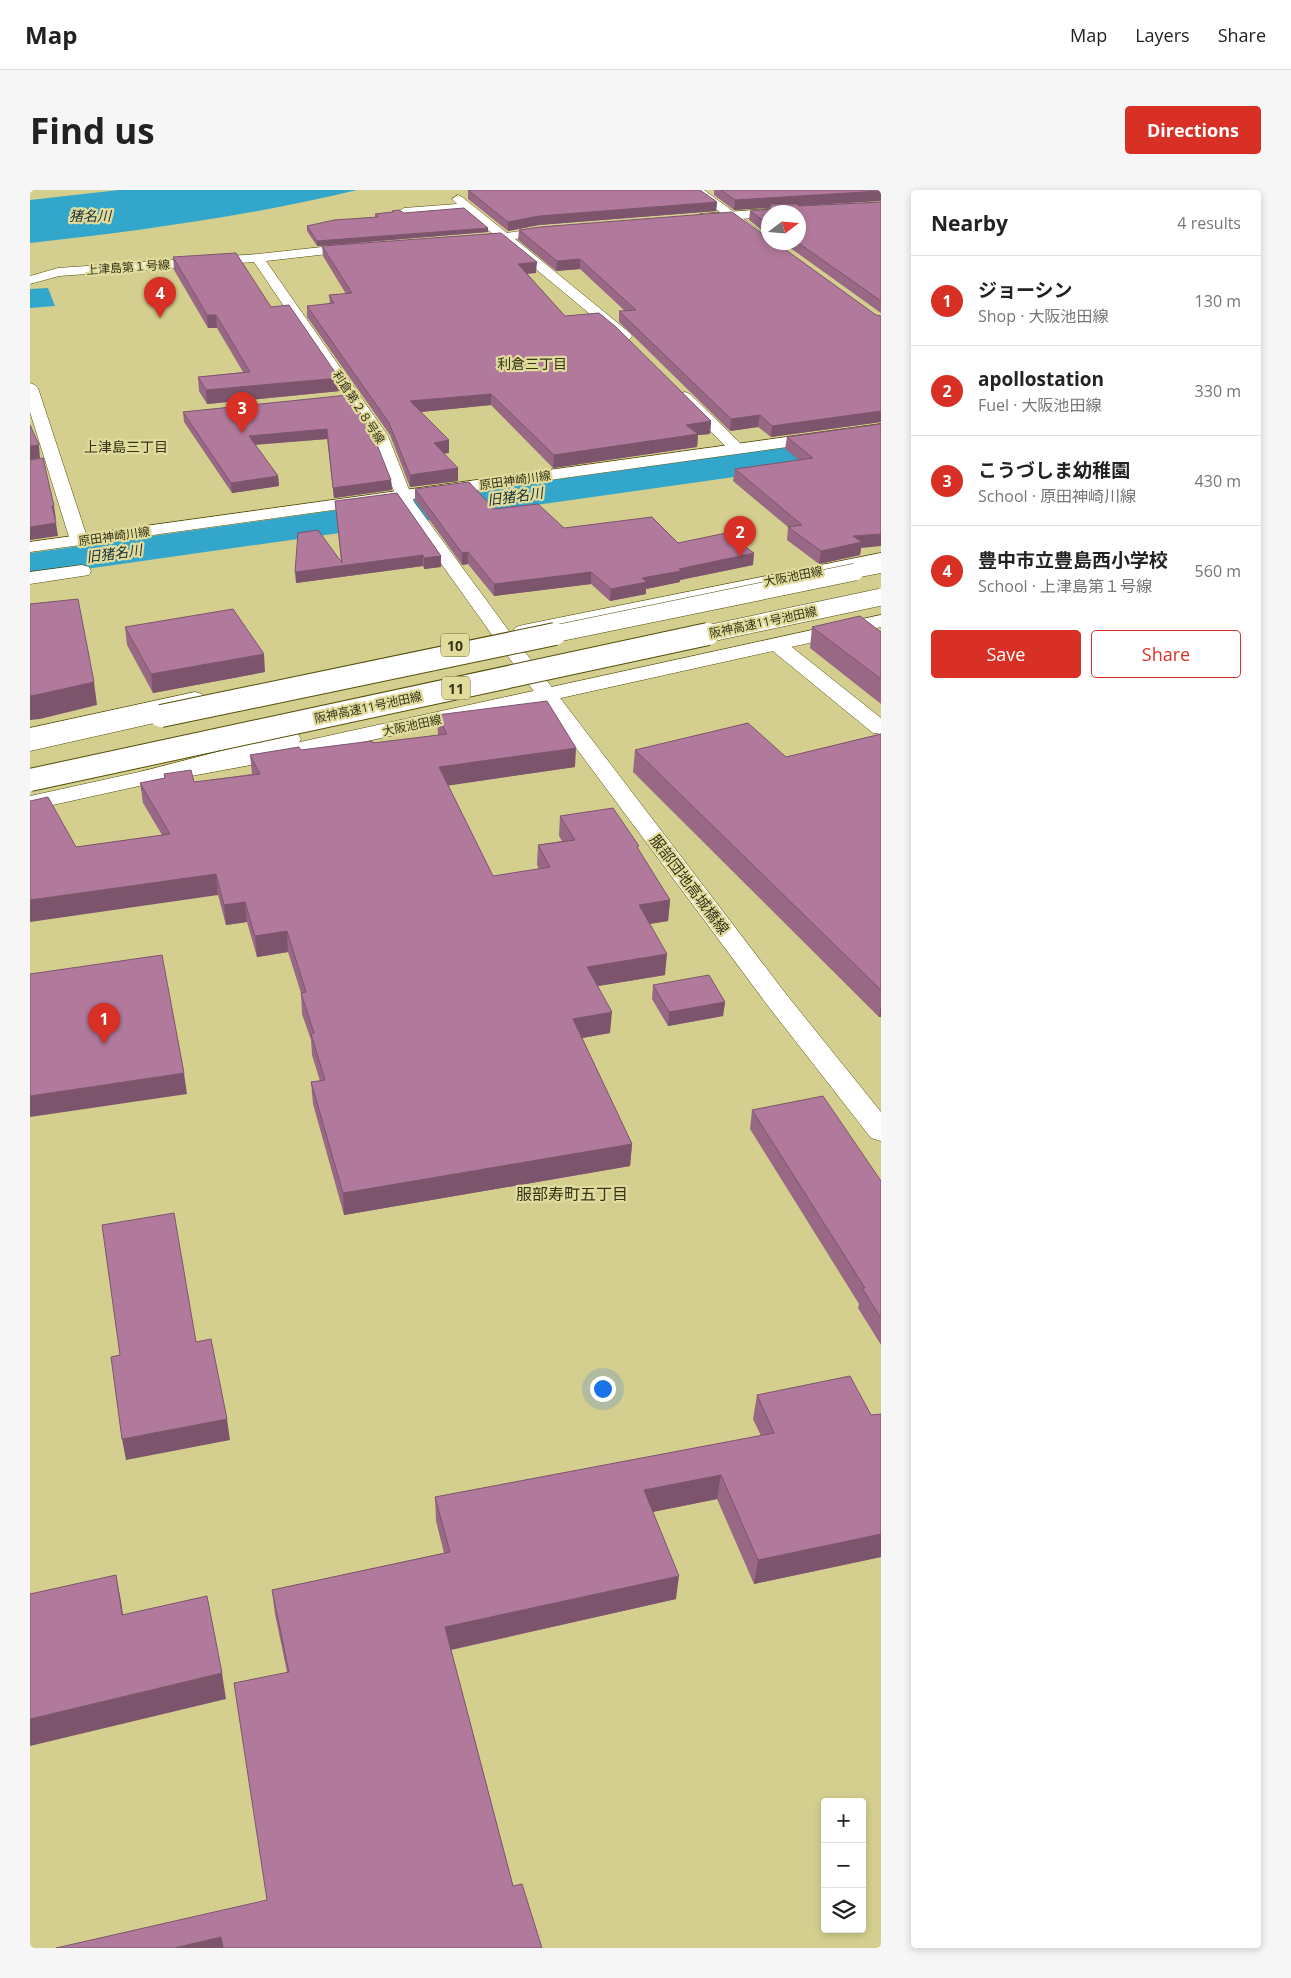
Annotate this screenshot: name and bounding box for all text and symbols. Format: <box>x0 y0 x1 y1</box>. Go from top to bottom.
text: Map <box>25 18 77 51</box>
text: Map <box>1070 23 1107 47</box>
text: Layers <box>1135 23 1190 47</box>
text: Share <box>1218 23 1266 47</box>
button: Directions <box>1125 106 1261 154</box>
text: Find us <box>30 107 155 154</box>
north arrow <box>761 205 806 250</box>
water label: 猪名川 <box>69 206 113 225</box>
text: Nearby <box>931 209 1008 237</box>
text: 4 results <box>1177 212 1241 234</box>
street label: 上津島第１号線 <box>86 256 170 278</box>
pin: 4 <box>144 277 176 318</box>
text: ジョーシン <box>978 277 1073 303</box>
text: 1 <box>942 290 952 312</box>
text: 130 m <box>1195 290 1241 312</box>
text: Shop · 大阪池田線 <box>978 305 1109 327</box>
district label: 利倉三丁目 <box>497 354 567 373</box>
text: apollostation <box>978 366 1104 392</box>
street label: 利倉第２８号線 <box>329 367 389 447</box>
text: 2 <box>942 380 952 402</box>
text: 330 m <box>1195 380 1241 402</box>
pin: 3 <box>226 392 258 433</box>
text: Fuel · 大阪池田線 <box>978 394 1102 416</box>
district label: 上津島三丁目 <box>84 437 168 456</box>
text: こうづしま幼稚園 <box>978 457 1130 483</box>
street label: 原田神崎川線 <box>478 467 552 493</box>
text: 3 <box>942 470 952 492</box>
text: 430 m <box>1195 470 1241 492</box>
water label: 旧猪名川 <box>486 482 546 509</box>
text: School · 原田神崎川線 <box>978 485 1136 507</box>
pin: 2 <box>724 516 756 557</box>
street label: 原田神崎川線 <box>77 523 151 549</box>
water label: 旧猪名川 <box>85 539 145 566</box>
text: 豊中市立豊島西小学校 <box>978 547 1168 573</box>
text: 4 <box>942 560 952 582</box>
text: 560 m <box>1195 560 1241 582</box>
street label: 大阪池田線 <box>762 562 824 590</box>
text: School · 上津島第１号線 <box>978 575 1152 597</box>
street label: 阪神高速11号池田線 <box>708 602 818 642</box>
button: Save <box>931 630 1081 678</box>
button: Share <box>1091 630 1241 678</box>
road number: 10 <box>441 634 469 656</box>
road number: 11 <box>442 676 470 699</box>
street label: 阪神高速11号池田線 <box>313 687 423 727</box>
street label: 大阪池田線 <box>381 710 443 740</box>
street label: 服部団地高城橋線 <box>646 830 734 938</box>
pin: 1 <box>88 1003 120 1044</box>
district label: 服部寿町五丁目 <box>516 1183 628 1205</box>
your location <box>590 1376 616 1402</box>
map controls <box>821 1798 866 1933</box>
button: + <box>821 1798 866 1843</box>
button: − <box>821 1843 866 1888</box>
button: layers <box>821 1888 866 1933</box>

